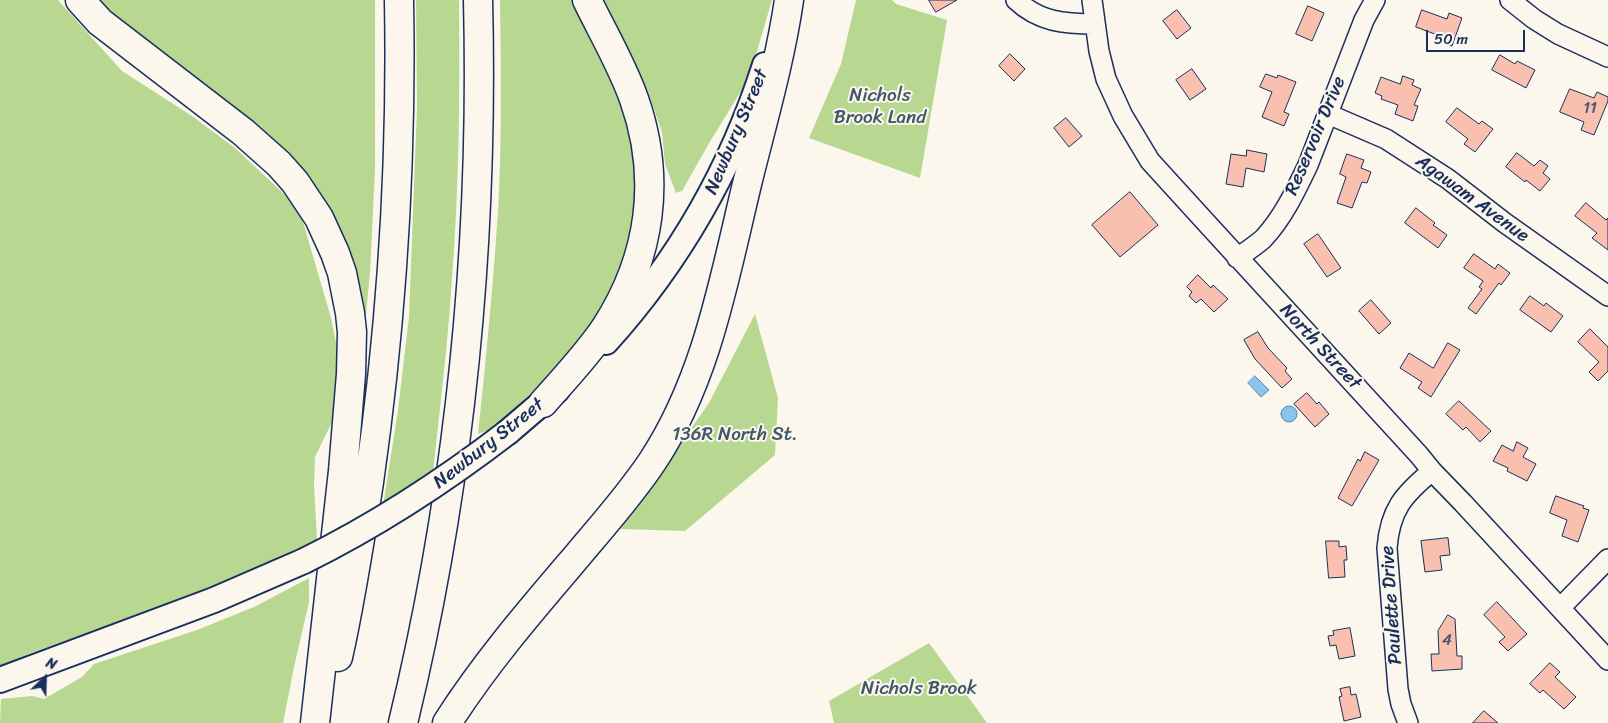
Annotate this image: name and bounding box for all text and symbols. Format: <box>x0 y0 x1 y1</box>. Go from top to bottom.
scale bar <box>1428 20 1527 52</box>
text: 50 m <box>1434 26 1468 52</box>
street label: Newbury Street <box>700 66 774 198</box>
street label: Reservoir Drive <box>1281 73 1351 199</box>
park label: Nichols Brook Land <box>834 85 926 129</box>
house number: 11 <box>1583 99 1597 119</box>
street label: Agawam Avenue <box>1411 150 1533 248</box>
street label: North Street <box>1274 299 1366 395</box>
street label: Newbury Street <box>429 394 549 494</box>
park label: 136R North St. <box>672 424 798 446</box>
street label: Paulette Drive <box>1376 545 1408 665</box>
house number: 4 <box>1442 631 1452 651</box>
text: N <box>42 650 61 677</box>
north arrow <box>20 653 70 703</box>
park label: Nichols Brook <box>861 678 977 700</box>

